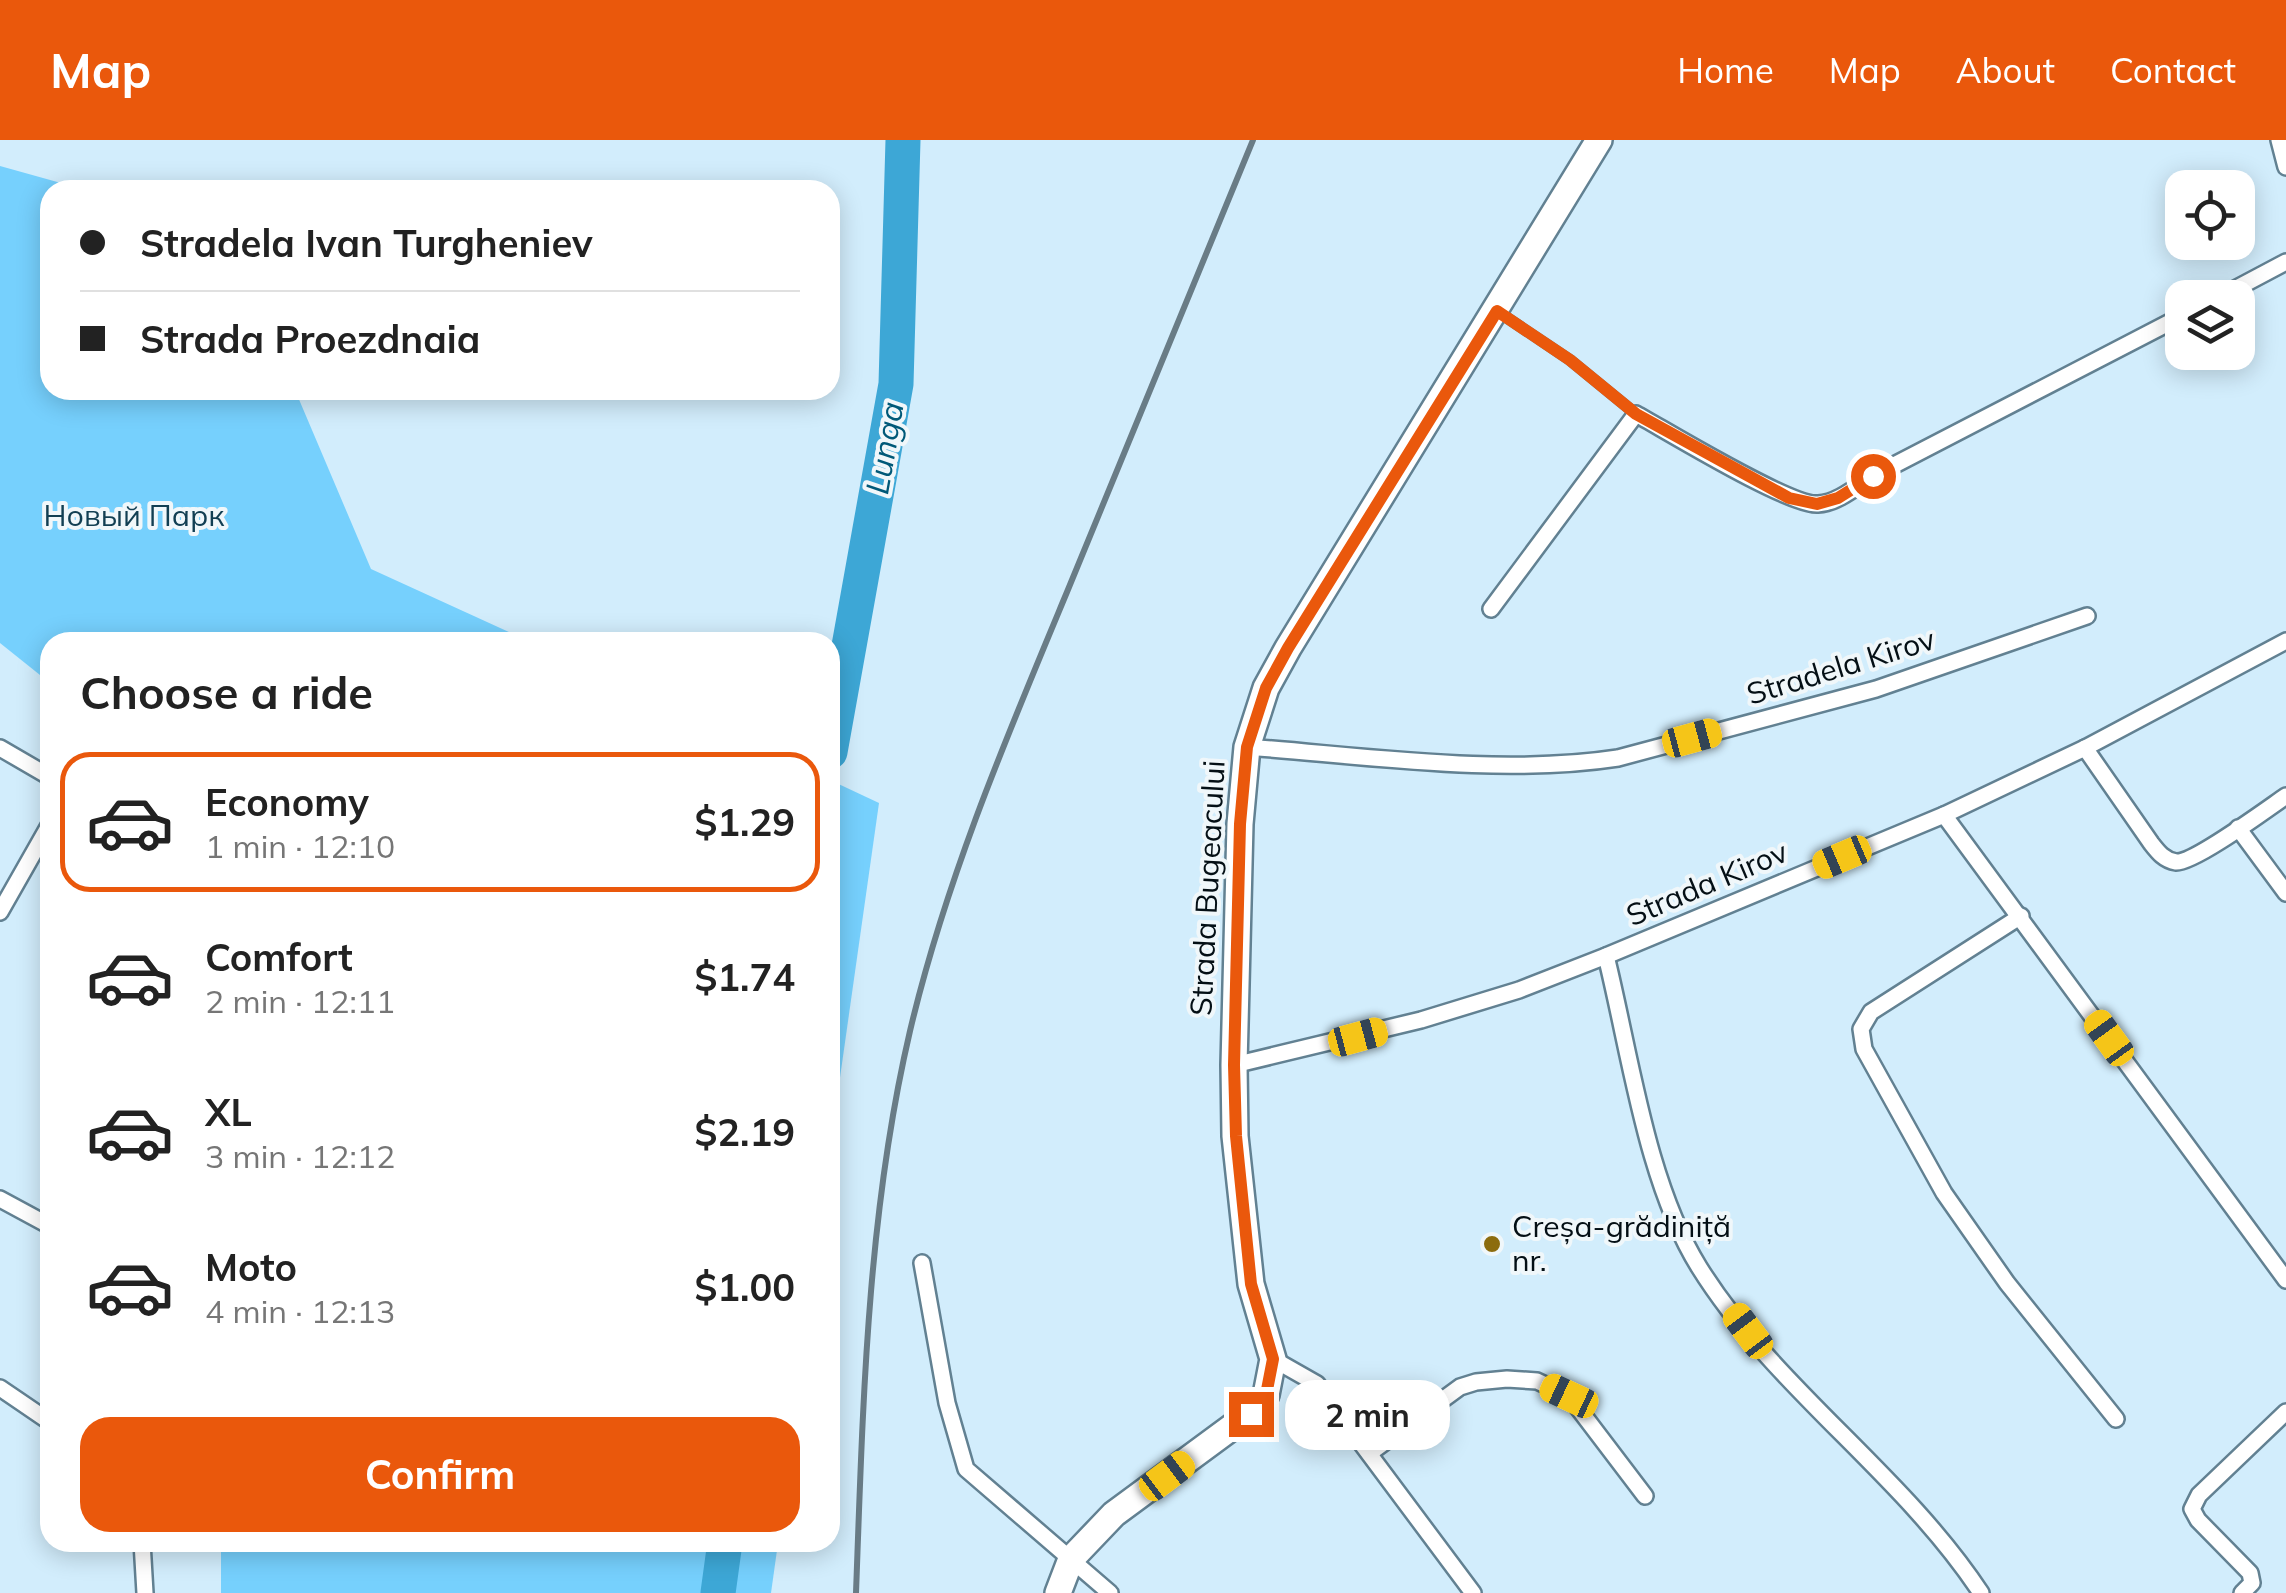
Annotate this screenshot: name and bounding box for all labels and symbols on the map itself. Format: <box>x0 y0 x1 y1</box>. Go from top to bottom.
water label: Lunga <box>856 399 912 497</box>
route start <box>1851 454 1896 499</box>
park label: Новый Парк <box>44 496 225 534</box>
street label: Stradela Kirov <box>1742 619 1939 713</box>
car <box>1659 716 1725 760</box>
street label: Strada Bugeacului <box>1181 759 1233 1017</box>
car <box>1809 831 1875 883</box>
street label: Strada Kirov <box>1620 832 1793 934</box>
car <box>2079 1005 2139 1071</box>
car <box>1325 1015 1391 1059</box>
place label: Creșa-grădiniță nr. <box>1512 1207 1731 1279</box>
marker: Creșa-grădiniță nr. <box>1481 1233 1503 1255</box>
car <box>1718 1298 1778 1364</box>
car <box>1535 1370 1603 1422</box>
callout: 2 min <box>1286 1379 1451 1449</box>
route end <box>1229 1392 1274 1437</box>
car <box>1134 1446 1200 1506</box>

